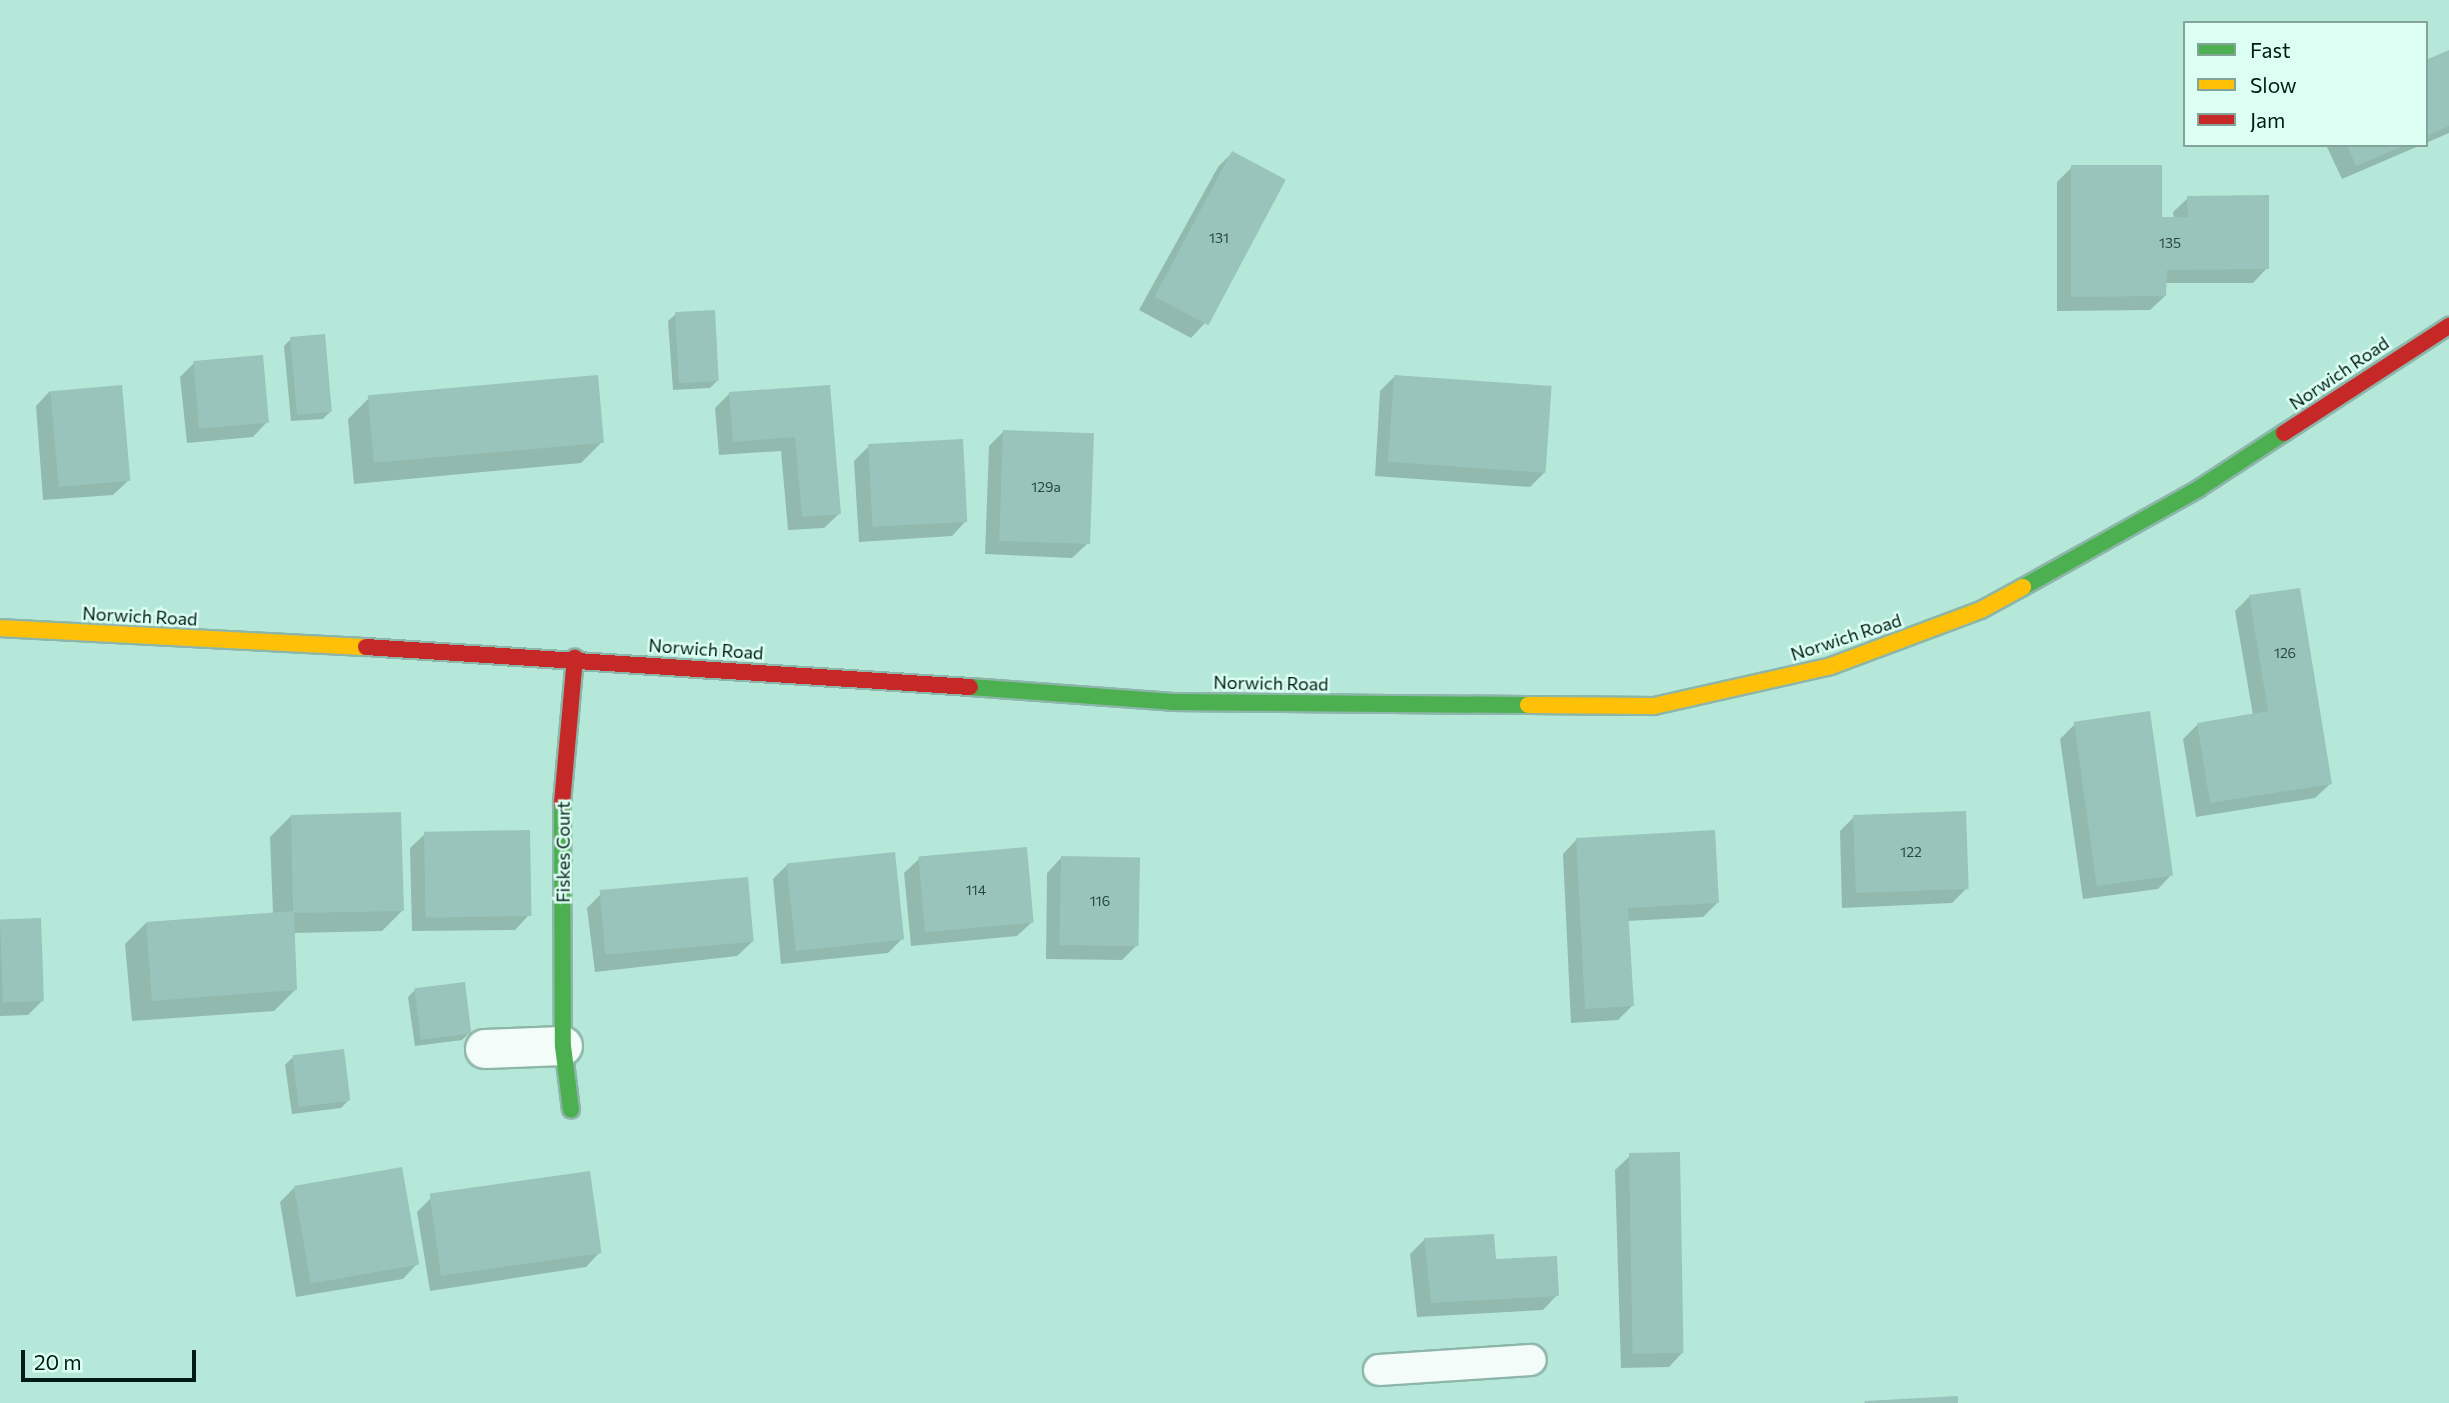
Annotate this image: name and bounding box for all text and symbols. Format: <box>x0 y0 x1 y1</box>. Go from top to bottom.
legend <box>2183 21 2428 147</box>
text: Fast <box>2250 37 2291 62</box>
text: Slow <box>2250 72 2297 97</box>
text: Jam <box>2250 107 2285 132</box>
house number: 131 <box>1209 230 1229 246</box>
house number: 135 <box>2159 235 2181 251</box>
street label: Norwich Road <box>2285 332 2393 414</box>
house number: 129a <box>1031 479 1061 495</box>
street label: Norwich Road <box>82 602 198 630</box>
street label: Norwich Road <box>1788 609 1904 665</box>
street label: Norwich Road <box>648 634 764 664</box>
house number: 126 <box>2274 645 2296 661</box>
street label: Norwich Road <box>1213 671 1329 695</box>
street label: Fiskes Court <box>552 801 574 903</box>
house number: 122 <box>1900 844 1922 860</box>
house number: 114 <box>966 882 986 898</box>
house number: 116 <box>1090 893 1110 909</box>
scale bar <box>24 1336 200 1380</box>
text: 20 m <box>34 1349 82 1374</box>

